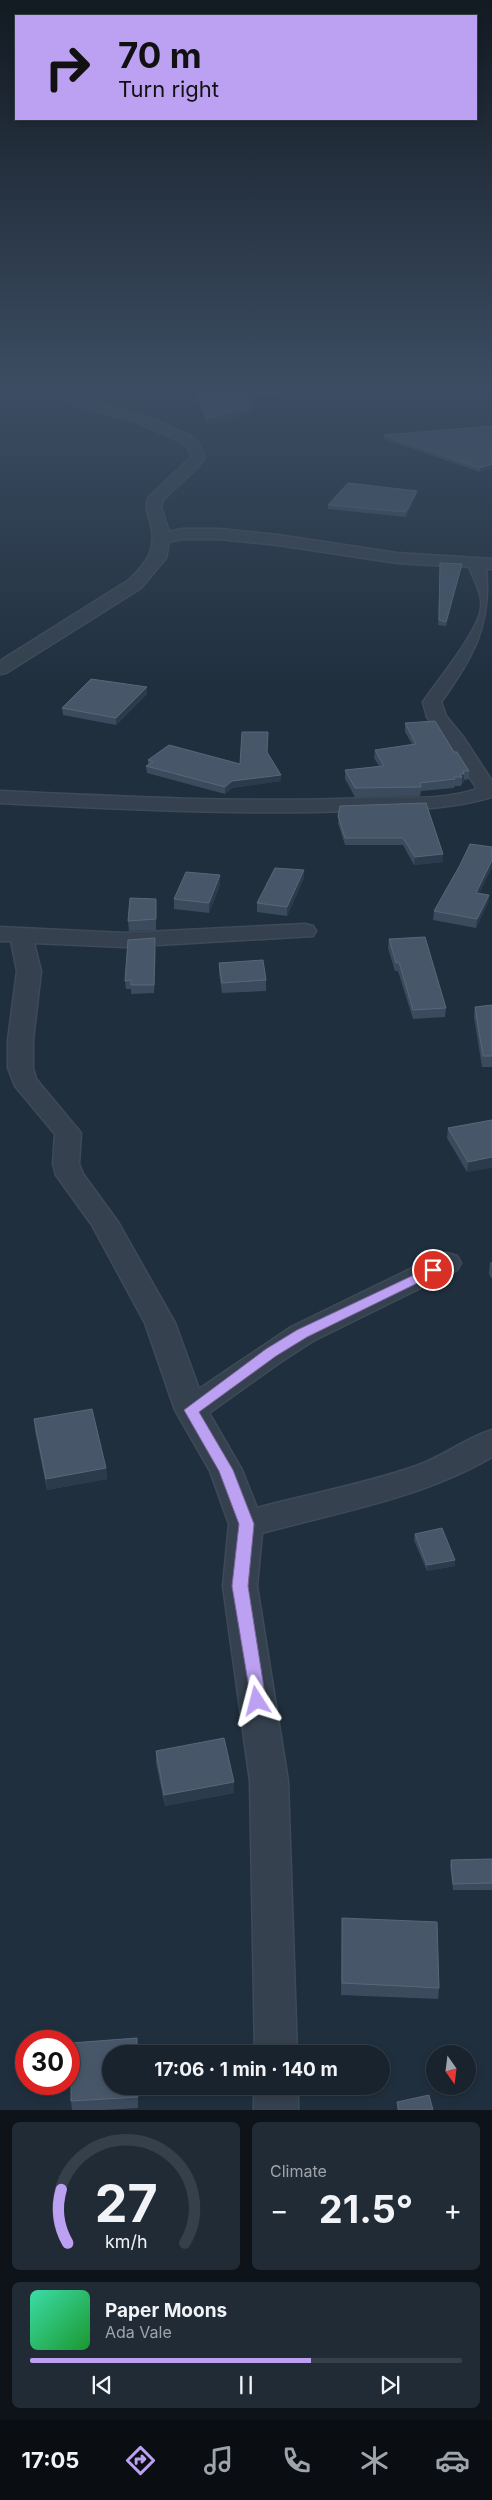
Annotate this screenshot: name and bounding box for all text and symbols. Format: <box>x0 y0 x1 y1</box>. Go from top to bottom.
text: 70 m <box>118 34 202 76</box>
icon: right <box>35 35 100 100</box>
text: Turn right <box>118 76 219 102</box>
pin <box>412 1249 454 1291</box>
icon: arrive <box>419 1256 447 1284</box>
position arrow <box>230 1674 282 1726</box>
speed limit sign: 30 <box>15 2030 80 2095</box>
north arrow <box>426 2045 476 2095</box>
map controls <box>426 2045 476 2095</box>
text: 17:06 · 1 min · 140 m <box>154 2058 338 2081</box>
text: Climate <box>270 2161 327 2181</box>
text: 27 <box>95 2172 158 2235</box>
text: 21.5° <box>319 2186 413 2232</box>
text: − <box>270 2193 289 2227</box>
text: + <box>443 2193 462 2227</box>
text: km/h <box>105 2231 147 2252</box>
text: Paper Moons <box>105 2299 227 2322</box>
text: Ada Vale <box>105 2322 172 2342</box>
icon: previous <box>88 2371 116 2399</box>
icon: pause <box>232 2371 260 2399</box>
icon: next <box>376 2371 404 2399</box>
icon: directions <box>123 2443 158 2478</box>
icon: music <box>201 2443 236 2478</box>
icon: phone <box>279 2443 314 2478</box>
icon: climate <box>357 2443 392 2478</box>
icon: car <box>435 2443 470 2478</box>
text: 17:05 <box>22 2447 79 2473</box>

